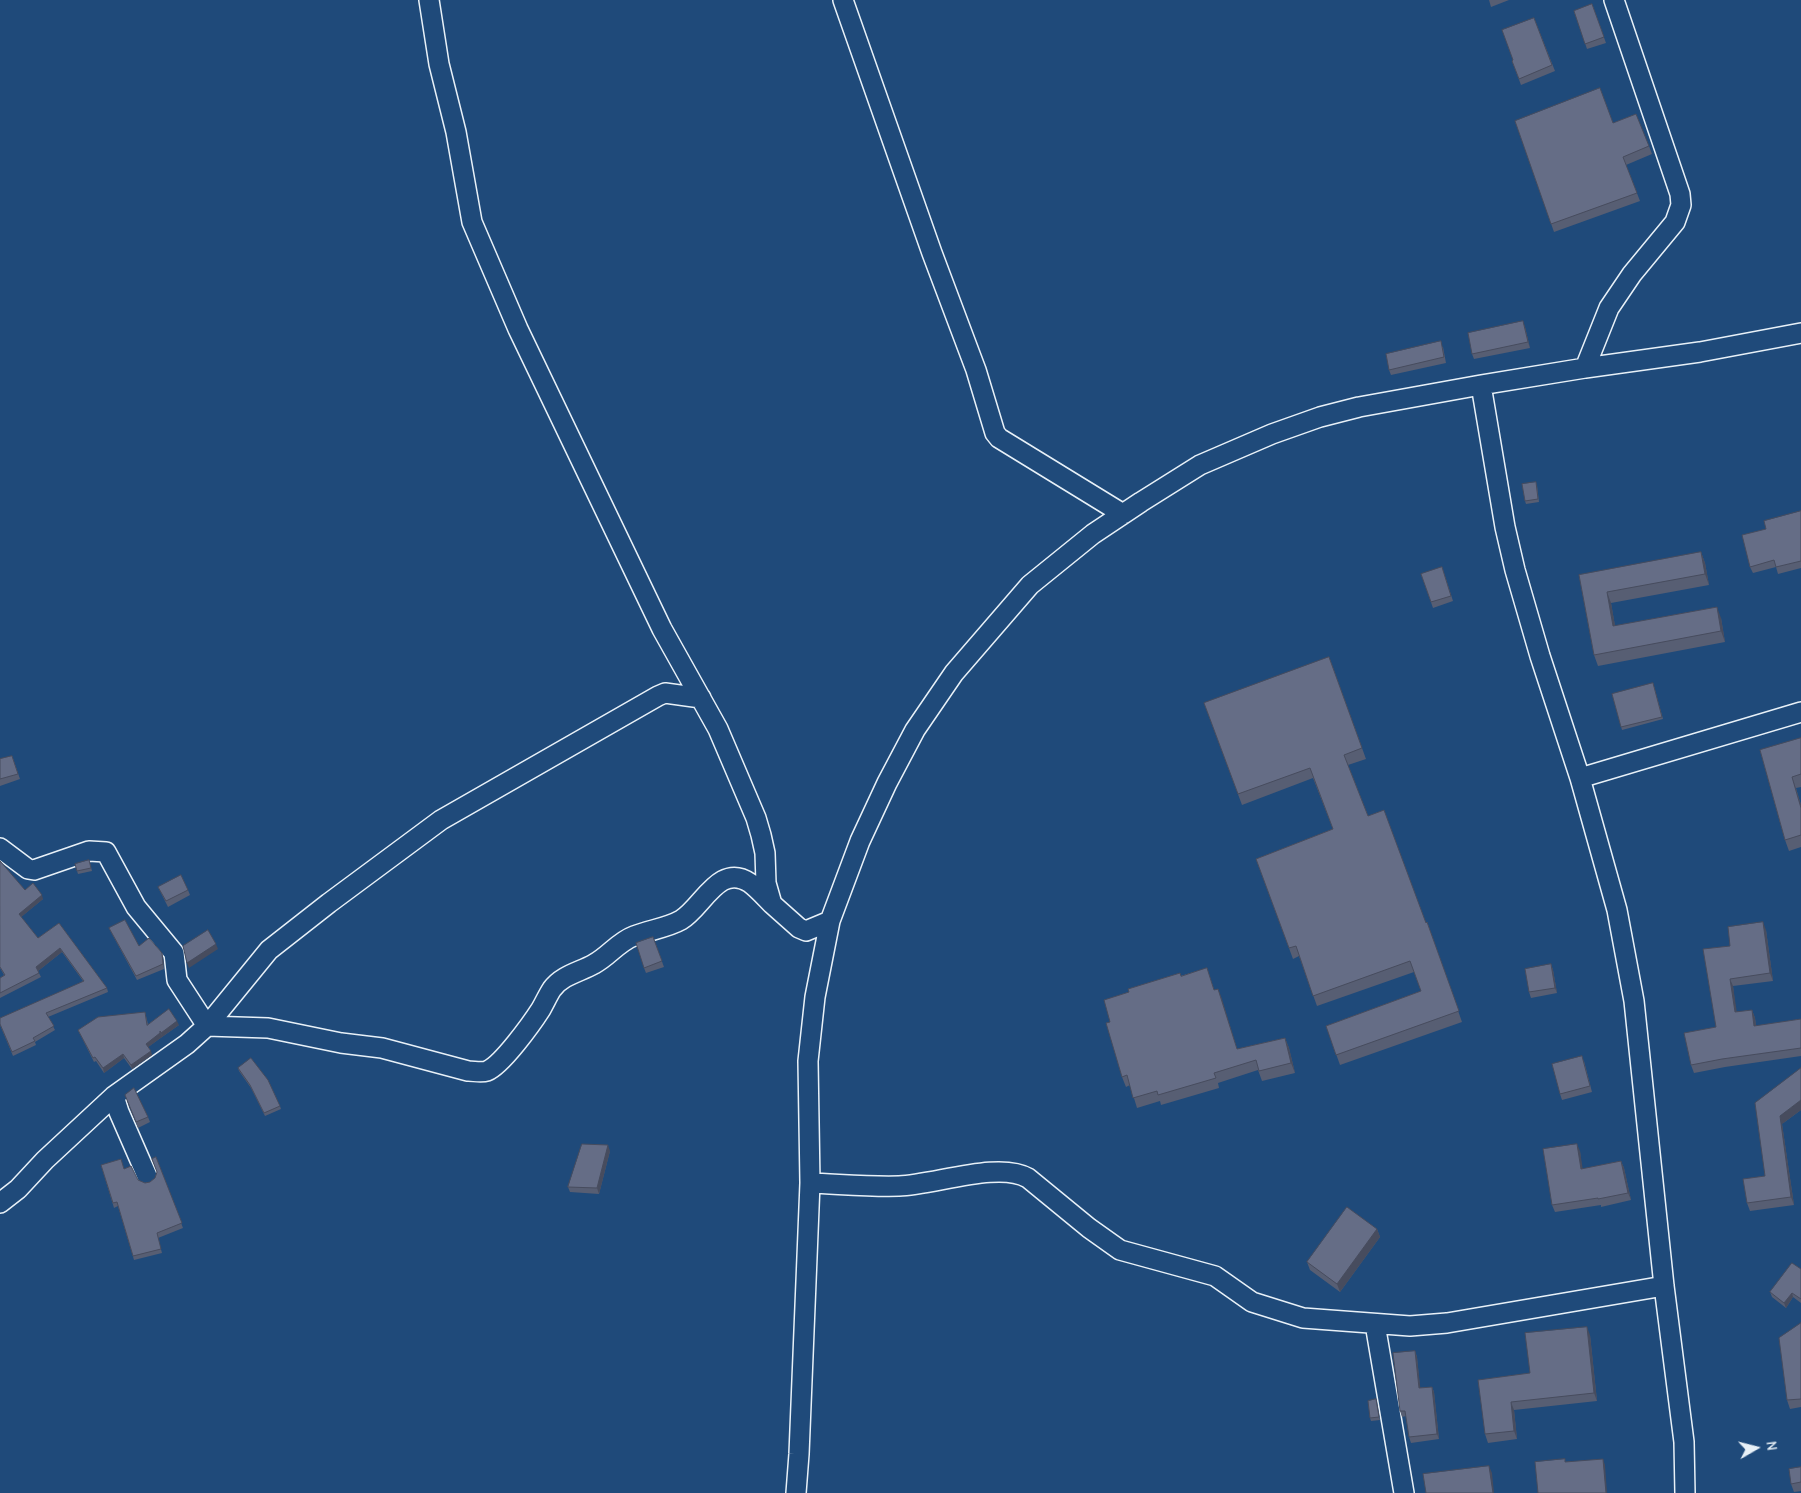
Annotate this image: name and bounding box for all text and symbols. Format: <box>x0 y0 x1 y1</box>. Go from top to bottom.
north arrow <box>1731 1423 1781 1473</box>
text: N <box>1762 1440 1780 1452</box>

